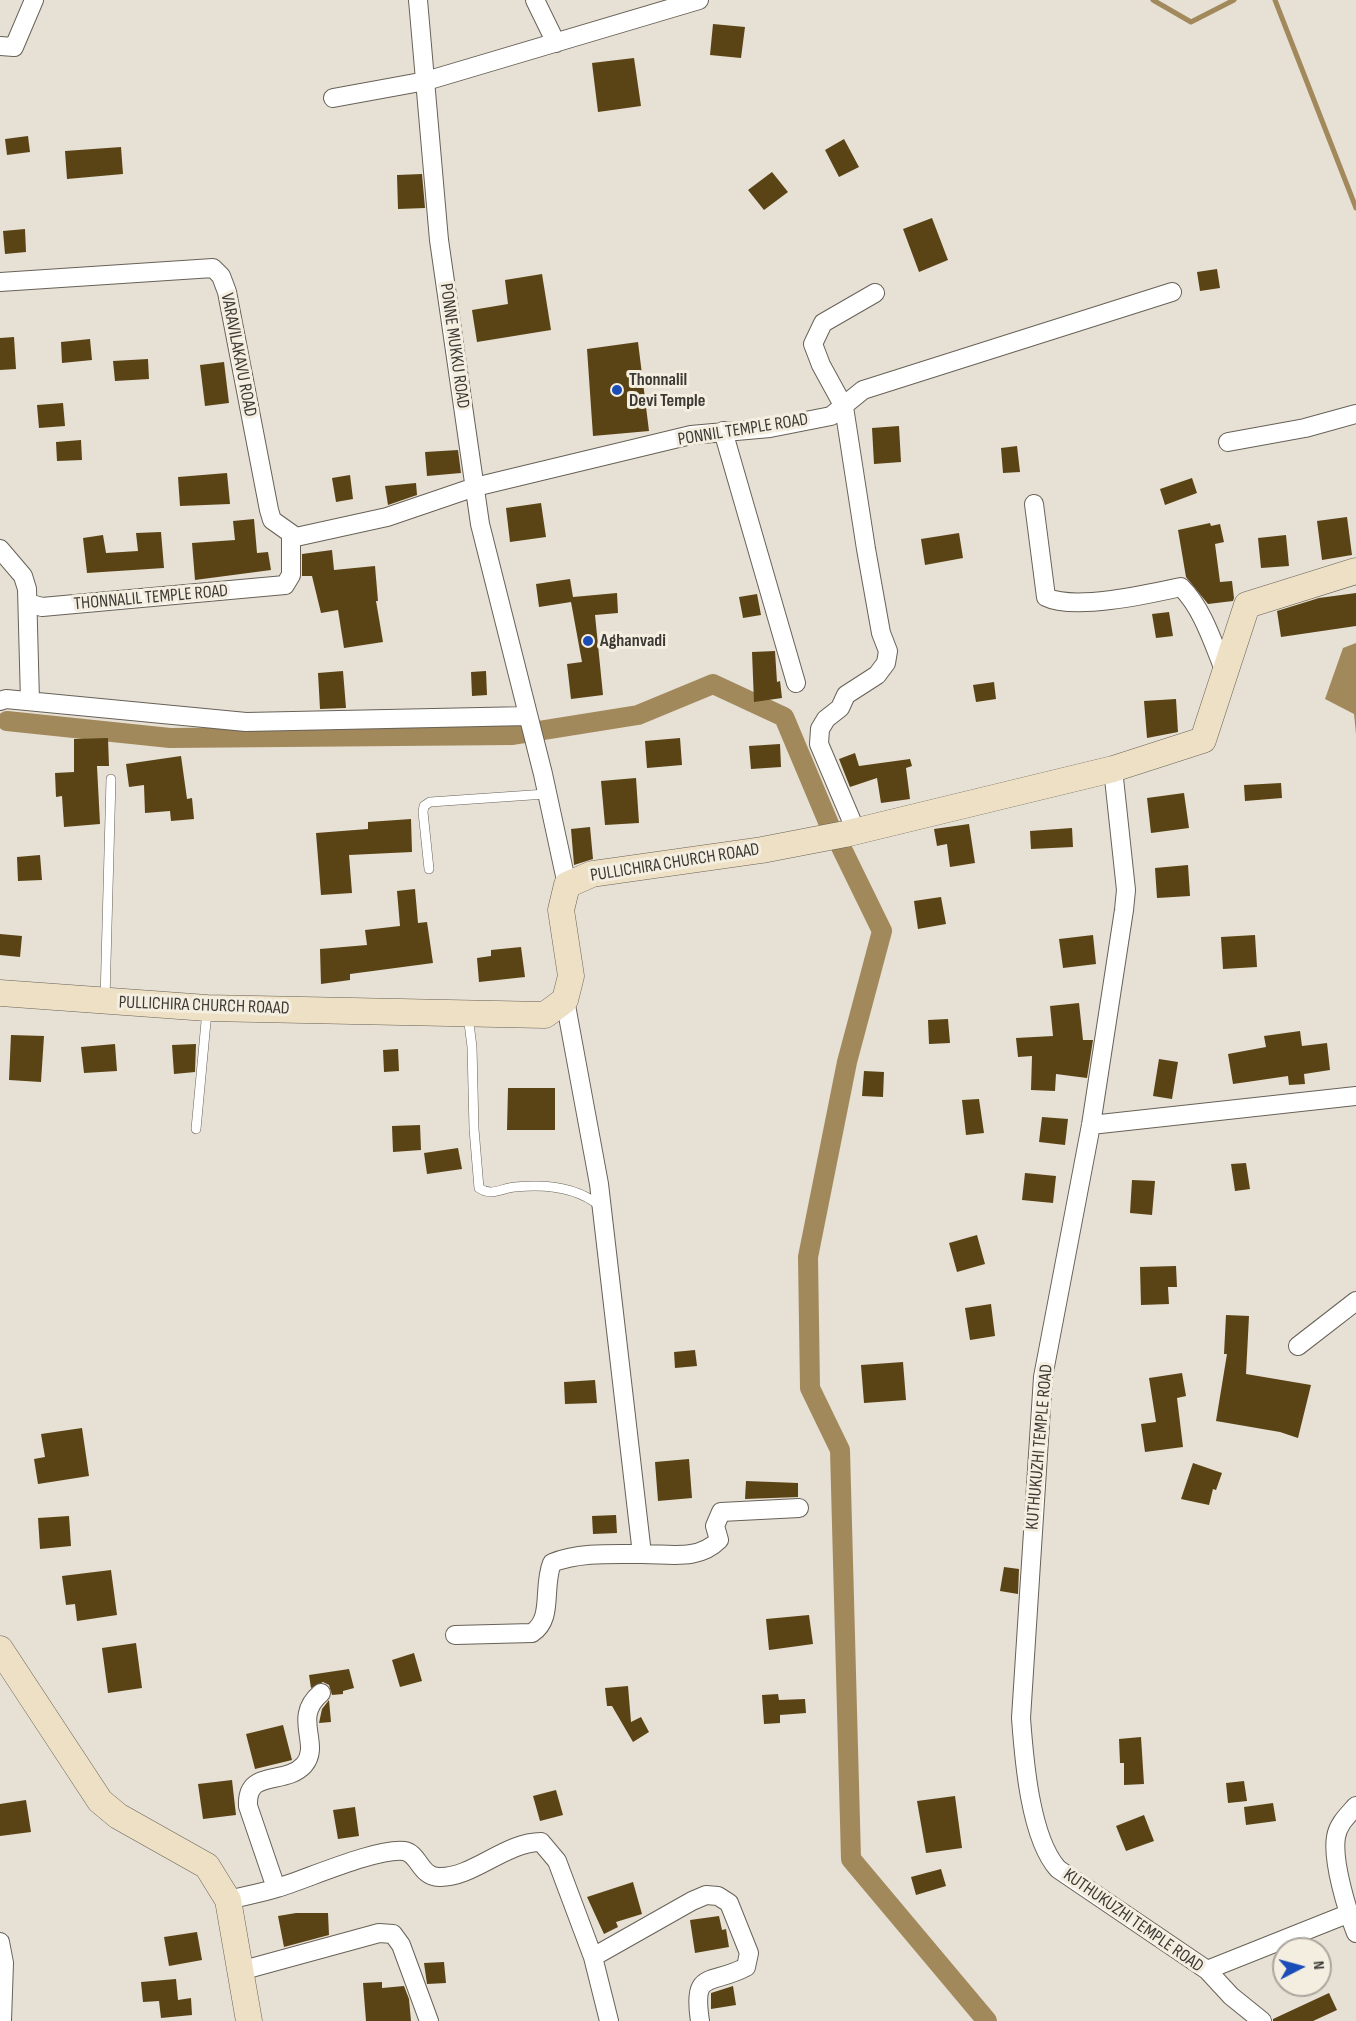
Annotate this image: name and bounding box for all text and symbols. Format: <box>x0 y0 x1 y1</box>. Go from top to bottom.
street label: PONNE MUKKU ROAD <box>435 282 473 410</box>
street label: VARAVILAKAVU ROAD <box>215 291 261 419</box>
place label: Thonnalil Devi Temple <box>629 369 705 412</box>
marker: Thonnalil Devi Temple <box>610 383 624 397</box>
street label: PONNIL TEMPLE ROAD <box>676 409 810 451</box>
street label: THONNALIL TEMPLE ROAD <box>73 580 229 616</box>
place label: Aghanvadi <box>600 630 666 652</box>
marker: Aghanvadi <box>581 634 595 648</box>
street label: PULLICHIRA CHURCH ROAAD <box>589 839 761 887</box>
street label: PULLICHIRA CHURCH ROAAD <box>118 992 290 1020</box>
street label: KUTHUKUZHI TEMPLE ROAD <box>1022 1363 1058 1531</box>
street label: KUTHUKUZHI TEMPLE ROAD <box>1059 1865 1207 1977</box>
north arrow <box>1272 1937 1332 1997</box>
text: N <box>1309 1960 1328 1971</box>

